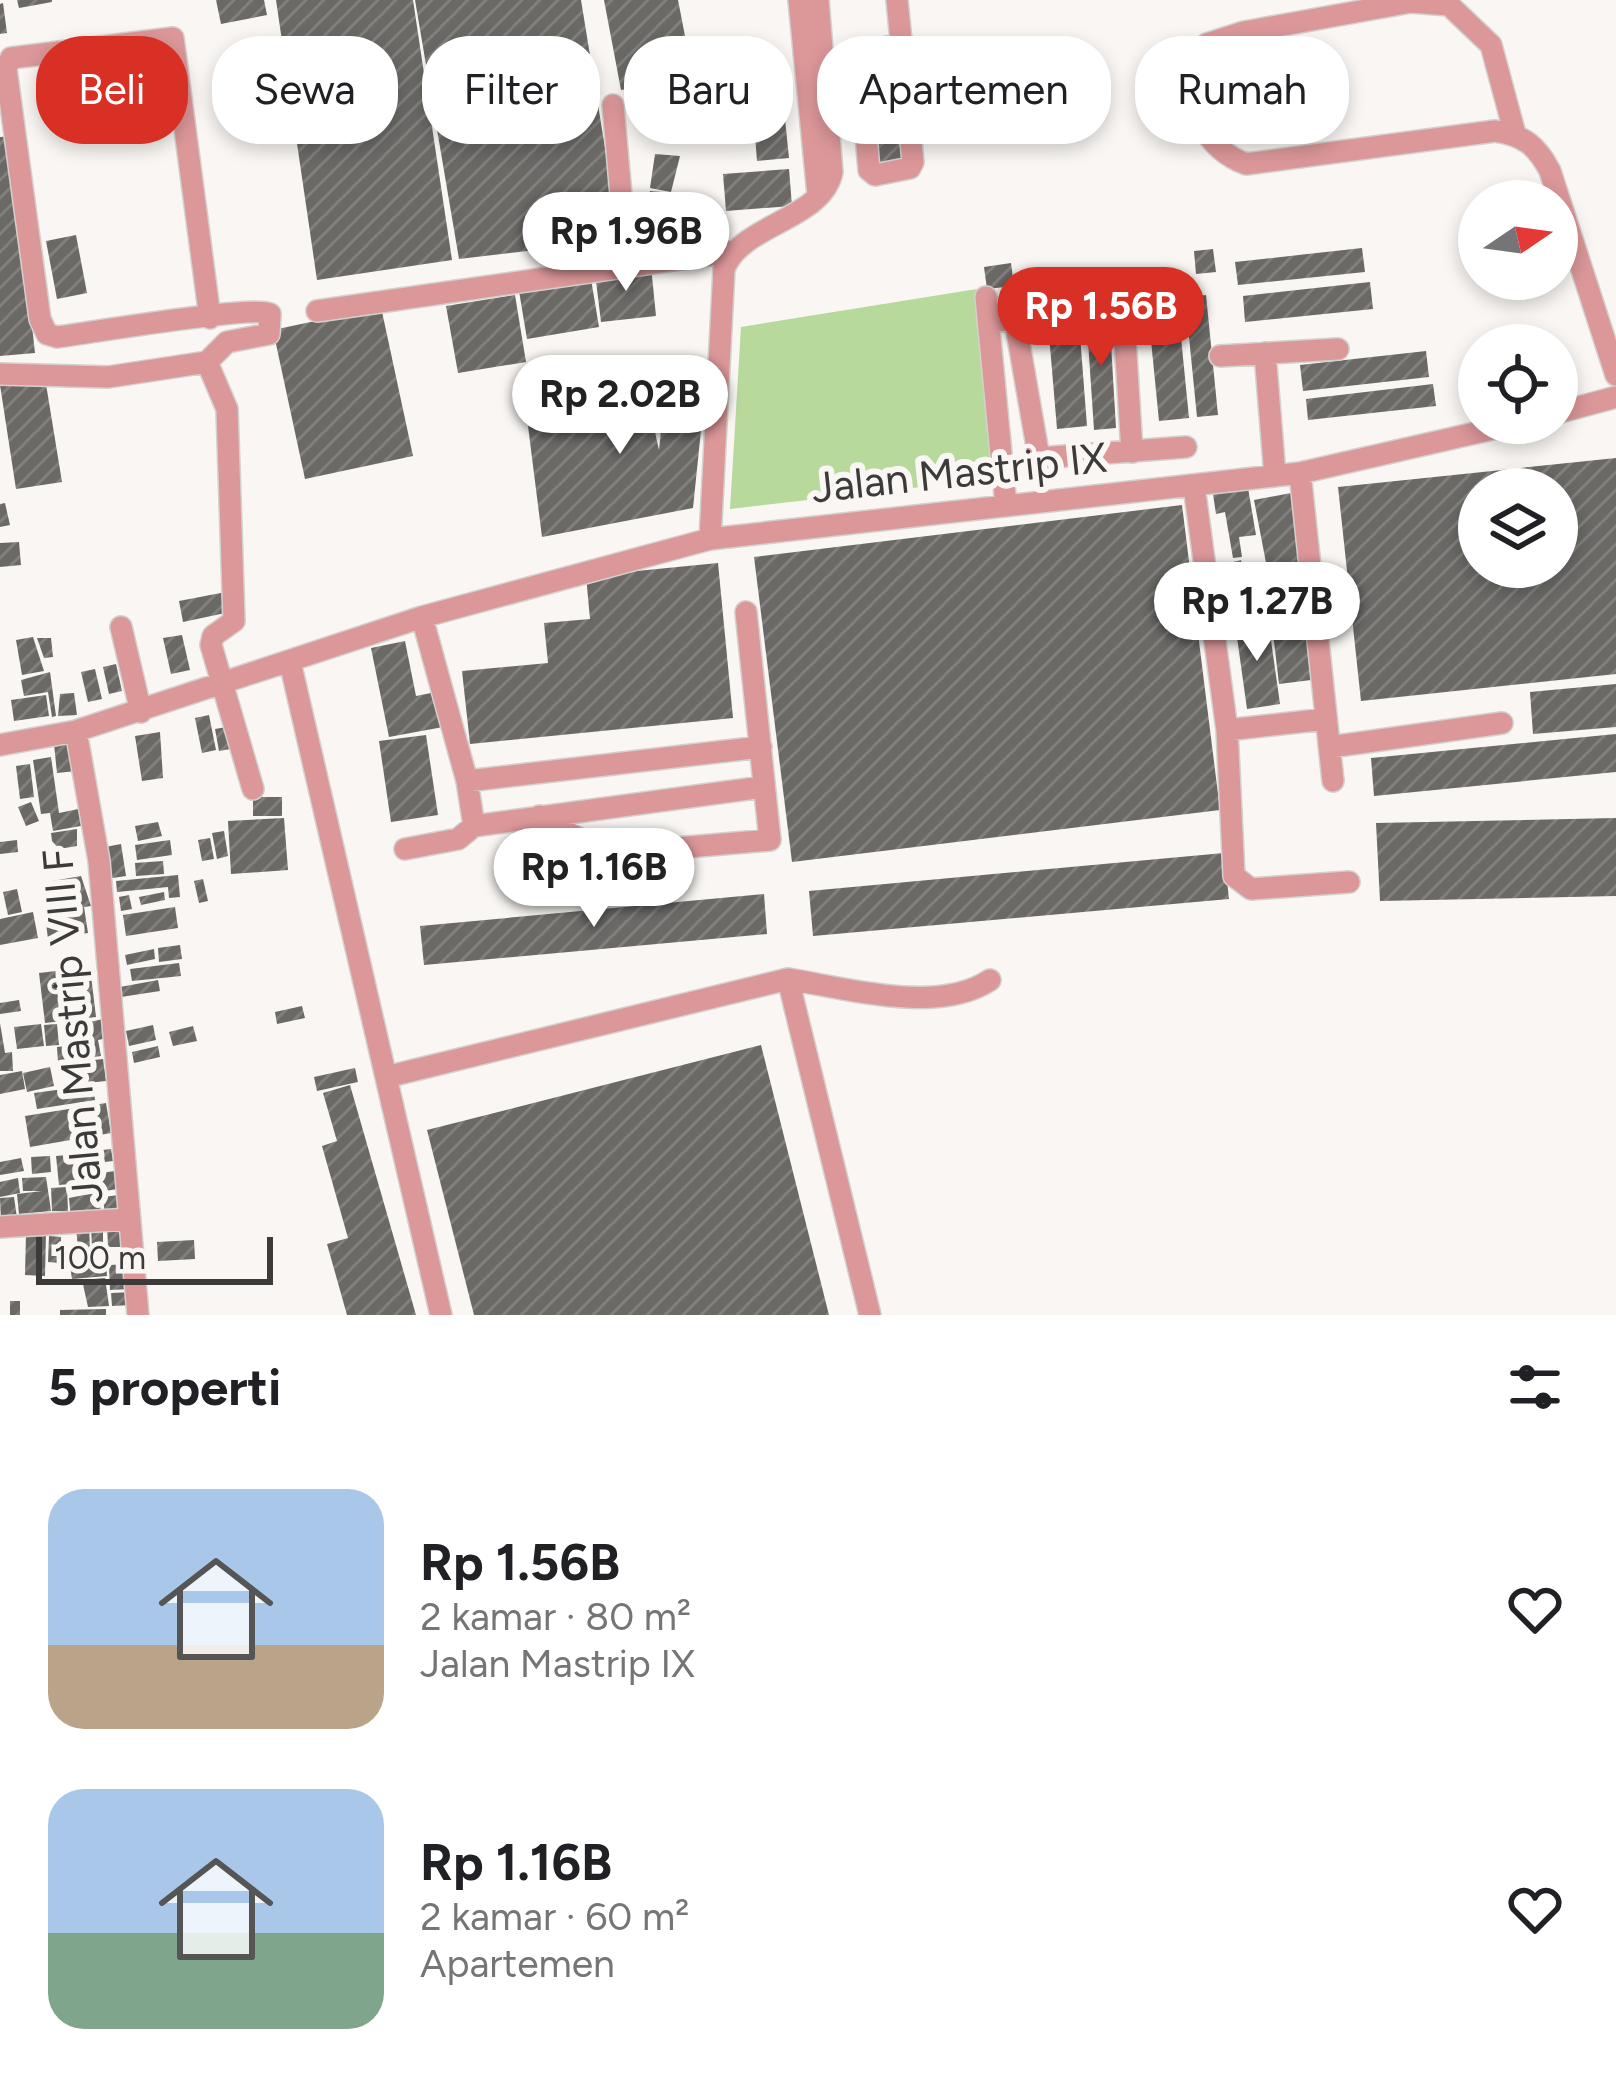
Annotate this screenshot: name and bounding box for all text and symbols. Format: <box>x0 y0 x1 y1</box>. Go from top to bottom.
chip: Beli <box>36 36 188 144</box>
chip: Sewa <box>212 36 398 144</box>
chip: Filter <box>422 36 600 144</box>
chip: Baru <box>624 36 793 144</box>
chip: Apartemen <box>817 36 1111 144</box>
chip: Rumah <box>1135 36 1349 144</box>
north arrow <box>1458 180 1578 300</box>
map controls <box>1458 180 1578 588</box>
pin: Rp 1.96B <box>502 192 750 294</box>
text: Rp 1.96B <box>549 207 703 254</box>
pin: Rp 1.56B <box>977 267 1225 369</box>
text: Rp 1.56B <box>1024 282 1178 329</box>
button: locate <box>1458 324 1578 444</box>
pin: Rp 2.02B <box>496 355 744 457</box>
text: Rp 2.02B <box>539 370 701 417</box>
street label: Jalan Mastrip IX <box>809 432 1109 513</box>
button: layers <box>1458 468 1578 588</box>
pin: Rp 1.27B <box>1133 562 1381 664</box>
text: Rp 1.27B <box>1181 577 1333 624</box>
pin: Rp 1.16B <box>470 828 718 930</box>
text: Rp 1.16B <box>521 843 667 890</box>
street label: Jalan Mastrip VIII F <box>32 847 113 1205</box>
scale bar <box>36 1231 273 1284</box>
text: 100 m <box>54 1238 146 1277</box>
icon: filters <box>1502 1354 1568 1420</box>
text: 5 properti <box>48 1357 281 1418</box>
text: Rp 1.56B <box>420 1532 620 1593</box>
icon: home <box>144 1537 288 1681</box>
icon: heart <box>1502 1576 1568 1642</box>
text: 2 kamar · 80 m² <box>420 1593 691 1640</box>
text: Jalan Mastrip IX <box>420 1640 695 1687</box>
text: Rp 1.16B <box>420 1832 612 1893</box>
icon: home <box>144 1837 288 1981</box>
icon: heart <box>1502 1876 1568 1942</box>
text: 2 kamar · 60 m² <box>420 1893 689 1940</box>
text: Apartemen <box>420 1940 615 1987</box>

